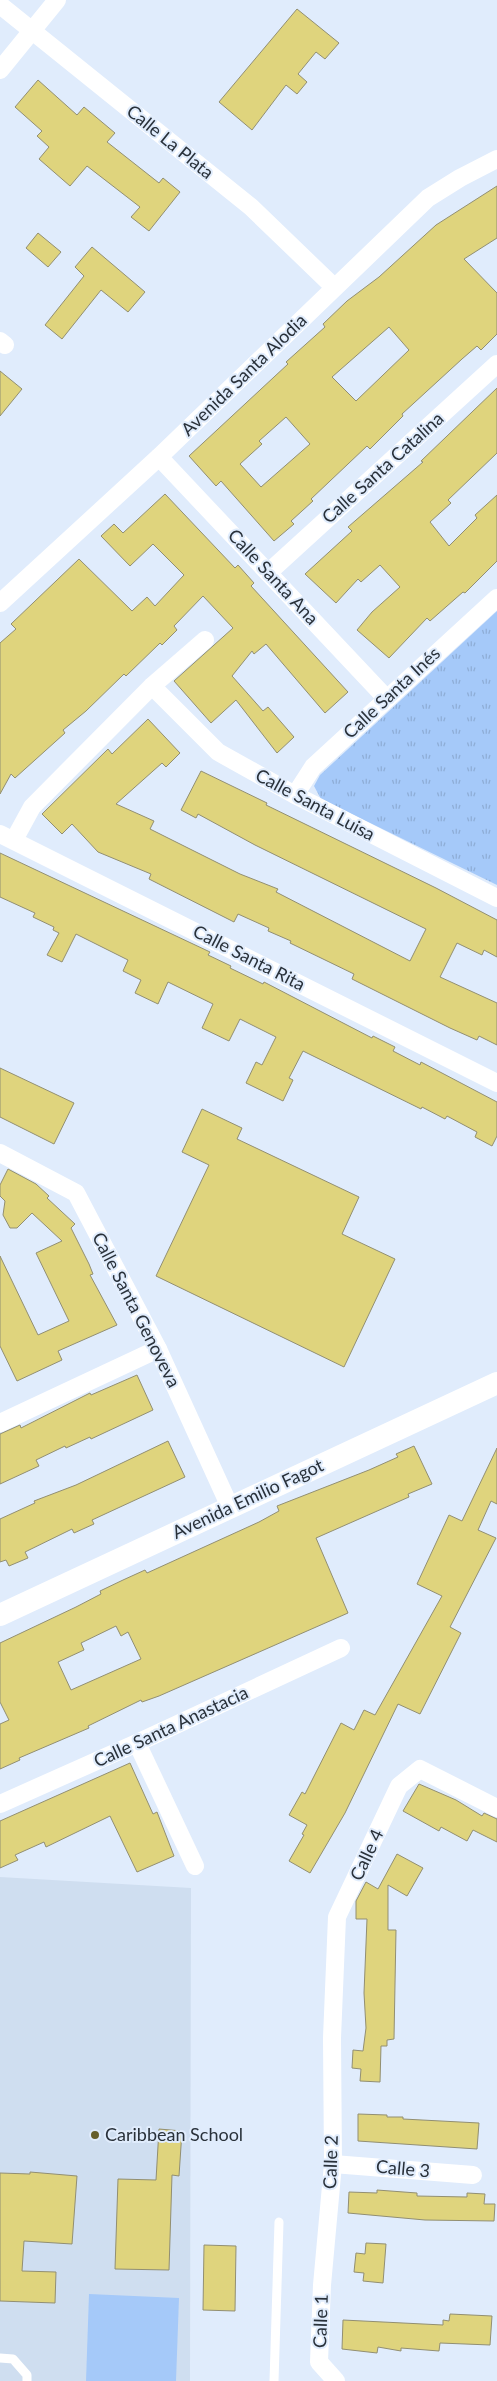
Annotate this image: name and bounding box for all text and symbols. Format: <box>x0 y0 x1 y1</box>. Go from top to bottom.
street label: Calle La Plata <box>123 99 219 183</box>
street label: Avenida Santa Alodia <box>176 309 311 440</box>
street label: Calle Santa Catalina <box>317 407 448 528</box>
street label: Calle Santa Ana <box>224 524 324 629</box>
street label: Calle Santa Inés <box>338 642 444 743</box>
street label: Calle Santa Luisa <box>252 763 379 845</box>
street label: Calle Santa Rita <box>190 919 309 995</box>
street label: Calle Santa Genoveva <box>88 1228 186 1391</box>
street label: Avenida Emilio Fagot <box>169 1453 327 1543</box>
street label: Calle Santa Anastacia <box>90 1681 251 1771</box>
street label: Calle 4 <box>345 1825 387 1884</box>
place label: Caribbean School <box>105 2123 243 2145</box>
marker: Caribbean School <box>89 2129 101 2141</box>
street label: Calle 2 <box>318 2135 342 2189</box>
street label: Calle 3 <box>375 2155 431 2181</box>
street label: Calle 1 <box>308 2294 332 2348</box>

